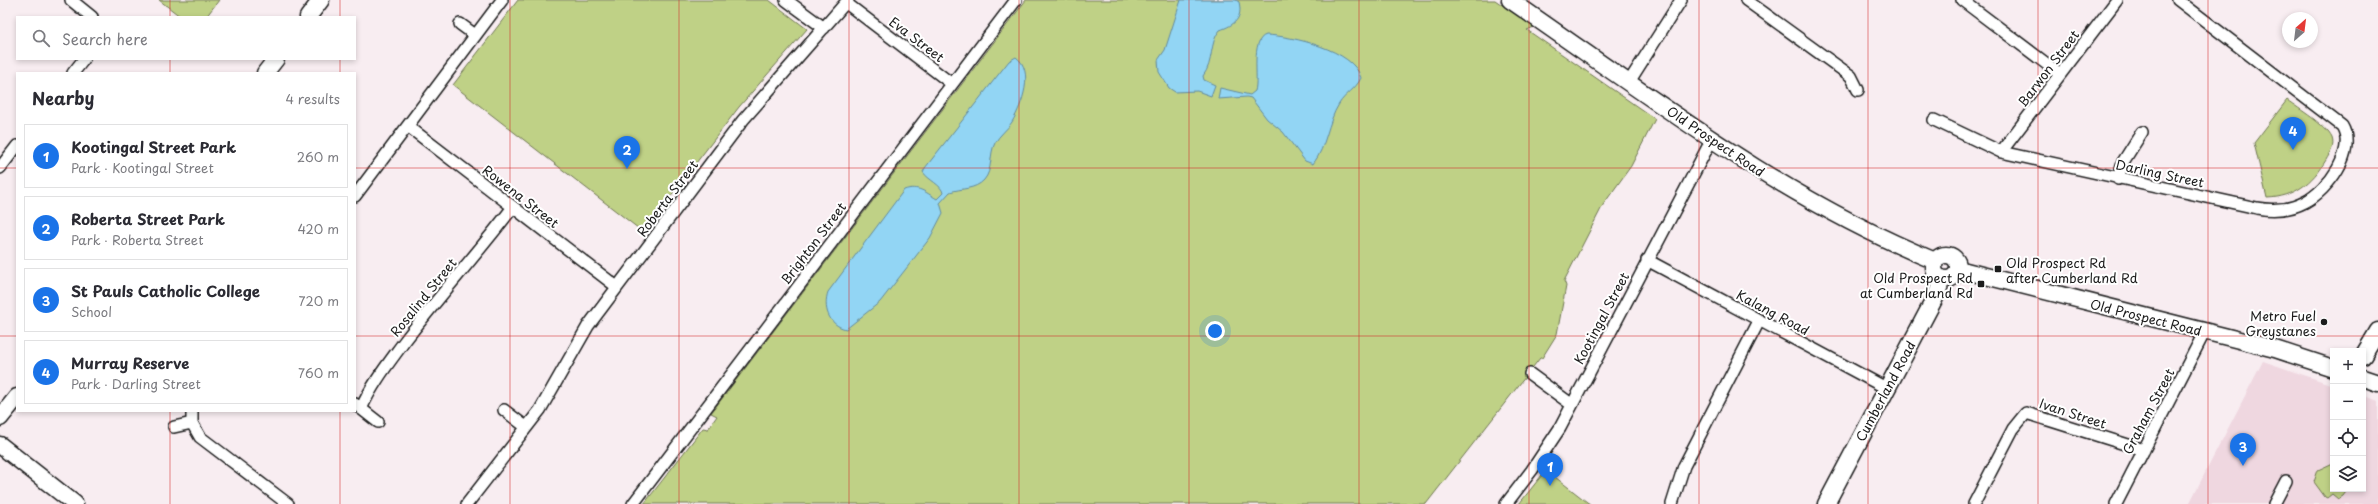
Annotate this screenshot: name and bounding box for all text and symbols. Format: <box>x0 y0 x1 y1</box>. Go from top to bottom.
street label: Eva Street <box>885 12 949 66</box>
north arrow <box>2282 12 2318 48</box>
search box <box>16 16 356 60</box>
street label: Barwon Street <box>2013 26 2083 110</box>
icon: search <box>30 27 52 49</box>
text: Search here <box>62 27 148 50</box>
text: Nearby <box>32 85 94 111</box>
text: 4 results <box>286 89 340 108</box>
street label: Old Prospect Road <box>1663 101 1769 181</box>
pin: 4 <box>2280 117 2306 150</box>
text: Kootingal Street Park <box>71 135 236 158</box>
pin: 2 <box>614 136 640 169</box>
text: 1 <box>43 147 49 166</box>
text: 260 m <box>297 147 339 166</box>
street label: Darling Street <box>2114 154 2206 192</box>
street label: Roberta Street <box>632 156 702 240</box>
text: Park · Kootingal Street <box>71 158 214 177</box>
street label: Rowena Street <box>479 160 563 232</box>
street label: Brighton Street <box>776 198 850 288</box>
text: Roberta Street Park <box>71 207 225 230</box>
text: 2 <box>41 219 51 238</box>
text: 420 m <box>297 219 339 238</box>
text: Park · Roberta Street <box>71 230 203 249</box>
place label: Old Prospect Rd after Cumberland Rd <box>2006 253 2138 287</box>
street label: Rosalind Street <box>385 254 461 340</box>
marker: Old Prospect Rd after Cumberland Rd <box>1993 264 2003 274</box>
place label: Old Prospect Rd at Cumberland Rd <box>1860 268 1973 302</box>
street label: Kootingal Street <box>1569 269 1633 367</box>
text: St Pauls Catholic College <box>71 279 260 302</box>
marker: Old Prospect Rd at Cumberland Rd <box>1976 279 1986 289</box>
street label: Kalang Road <box>1733 285 1813 339</box>
text: 3 <box>42 291 50 310</box>
text: 720 m <box>299 291 339 310</box>
street label: Old Prospect Road <box>2088 294 2204 340</box>
text: School <box>71 302 112 321</box>
place label: Metro Fuel Greystanes <box>2246 306 2316 340</box>
marker: Metro Fuel Greystanes <box>2319 317 2329 327</box>
your location <box>1205 321 1225 341</box>
street label: Cumberland Road <box>1850 337 1920 445</box>
map controls <box>2330 348 2366 492</box>
button: + <box>2330 348 2366 384</box>
text: Murray Reserve <box>71 351 190 374</box>
text: 4 <box>42 363 50 382</box>
text: 760 m <box>298 363 339 382</box>
street label: Graham Street <box>2117 365 2179 457</box>
text: Park · Darling Street <box>71 374 201 393</box>
button: − <box>2330 384 2366 420</box>
street label: Ivan Street <box>2037 393 2109 433</box>
button: locate <box>2330 420 2366 456</box>
pin: 3 <box>2230 433 2256 466</box>
pin: 1 <box>1537 453 1563 486</box>
button: layers <box>2330 456 2366 492</box>

